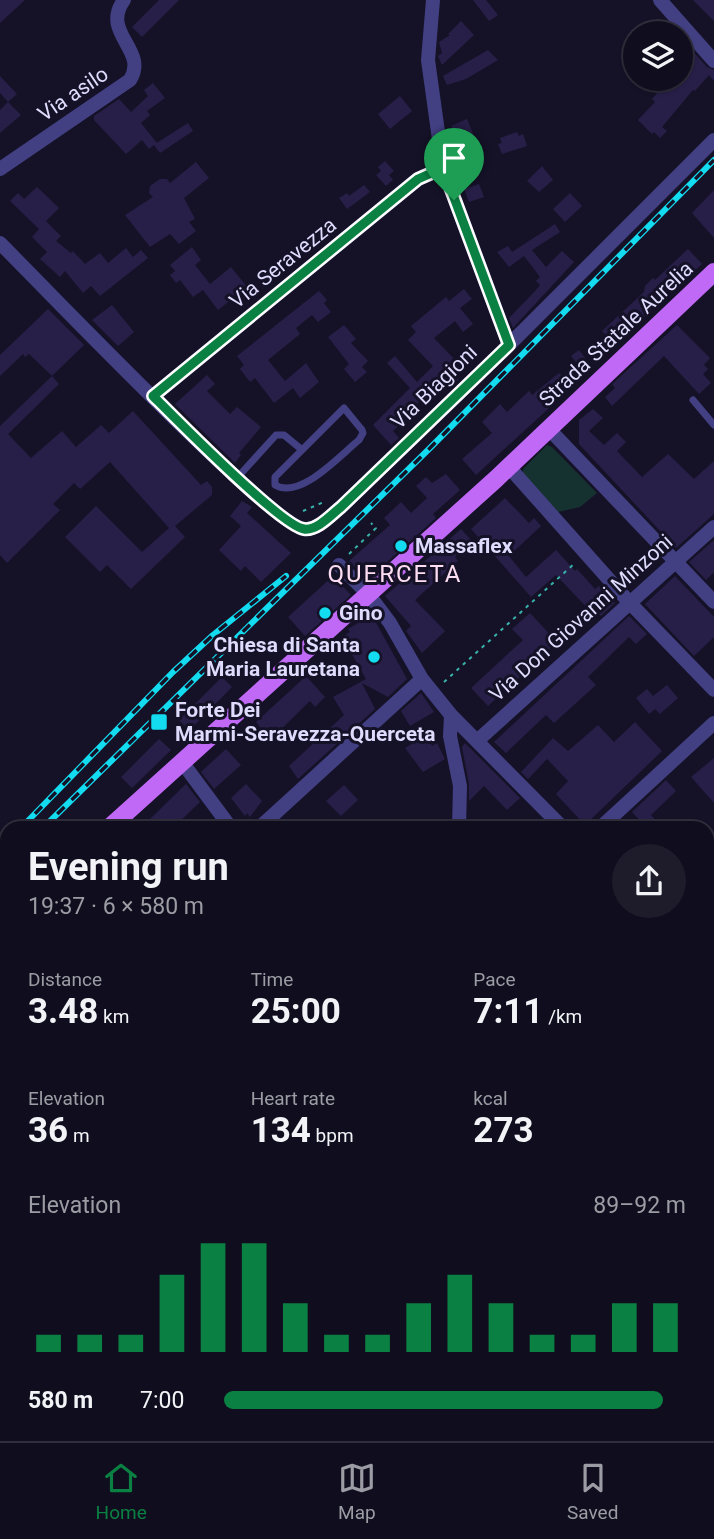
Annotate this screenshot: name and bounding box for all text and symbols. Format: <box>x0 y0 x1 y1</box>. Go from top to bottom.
map controls <box>623 21 693 91</box>
button: layers <box>623 21 693 91</box>
street label: Via asilo <box>33 62 113 126</box>
pin <box>424 128 484 200</box>
icon: arrive <box>435 139 473 177</box>
street label: Via Seravezza <box>225 213 341 313</box>
street label: Strada Statale Aurelia <box>534 257 698 411</box>
street label: Via Biagioni <box>386 340 482 434</box>
street label: Via Don Giovanni Minzoni <box>485 530 677 706</box>
place label: Massaflex <box>415 534 513 558</box>
marker: Massaflex <box>393 538 409 554</box>
district label: QUERCETA <box>327 560 463 588</box>
place label: Gino <box>339 601 383 625</box>
marker: Gino <box>317 605 333 621</box>
place label: Chiesa di Santa Maria Lauretana <box>206 633 360 681</box>
marker: Chiesa di Santa Maria Lauretana <box>366 649 382 665</box>
place label: Forte Dei Marmi-Seravezza-Querceta <box>175 698 435 746</box>
marker: Forte Dei Marmi-Seravezza-Querceta <box>149 712 169 732</box>
button: share <box>612 844 686 918</box>
text: Evening run <box>28 845 229 889</box>
text: 19:37 · 6 × 580 m <box>28 893 204 920</box>
text: Distance <box>28 968 102 991</box>
text: Time <box>251 968 293 991</box>
text: Pace <box>473 968 516 991</box>
text: 3.48 <box>28 991 98 1032</box>
text: 25:00 <box>251 991 341 1032</box>
text: 7:11 <box>473 991 543 1032</box>
text: km <box>98 1005 129 1028</box>
text: /km <box>543 1005 582 1028</box>
text: Elevation <box>28 1087 105 1110</box>
text: Heart rate <box>251 1087 335 1110</box>
text: kcal <box>473 1087 508 1110</box>
text: 36 <box>28 1110 68 1151</box>
text: 134 <box>251 1110 311 1151</box>
text: 273 <box>473 1110 534 1151</box>
text: m <box>68 1124 90 1147</box>
text: bpm <box>311 1124 354 1147</box>
text: Elevation <box>28 1192 121 1219</box>
text: 89–92 m <box>593 1192 686 1219</box>
text: 580 m <box>28 1387 93 1414</box>
text: 7:00 <box>140 1387 184 1414</box>
tab: Home <box>96 1459 147 1524</box>
tab: Map <box>338 1459 376 1524</box>
tab: Saved <box>567 1459 618 1524</box>

